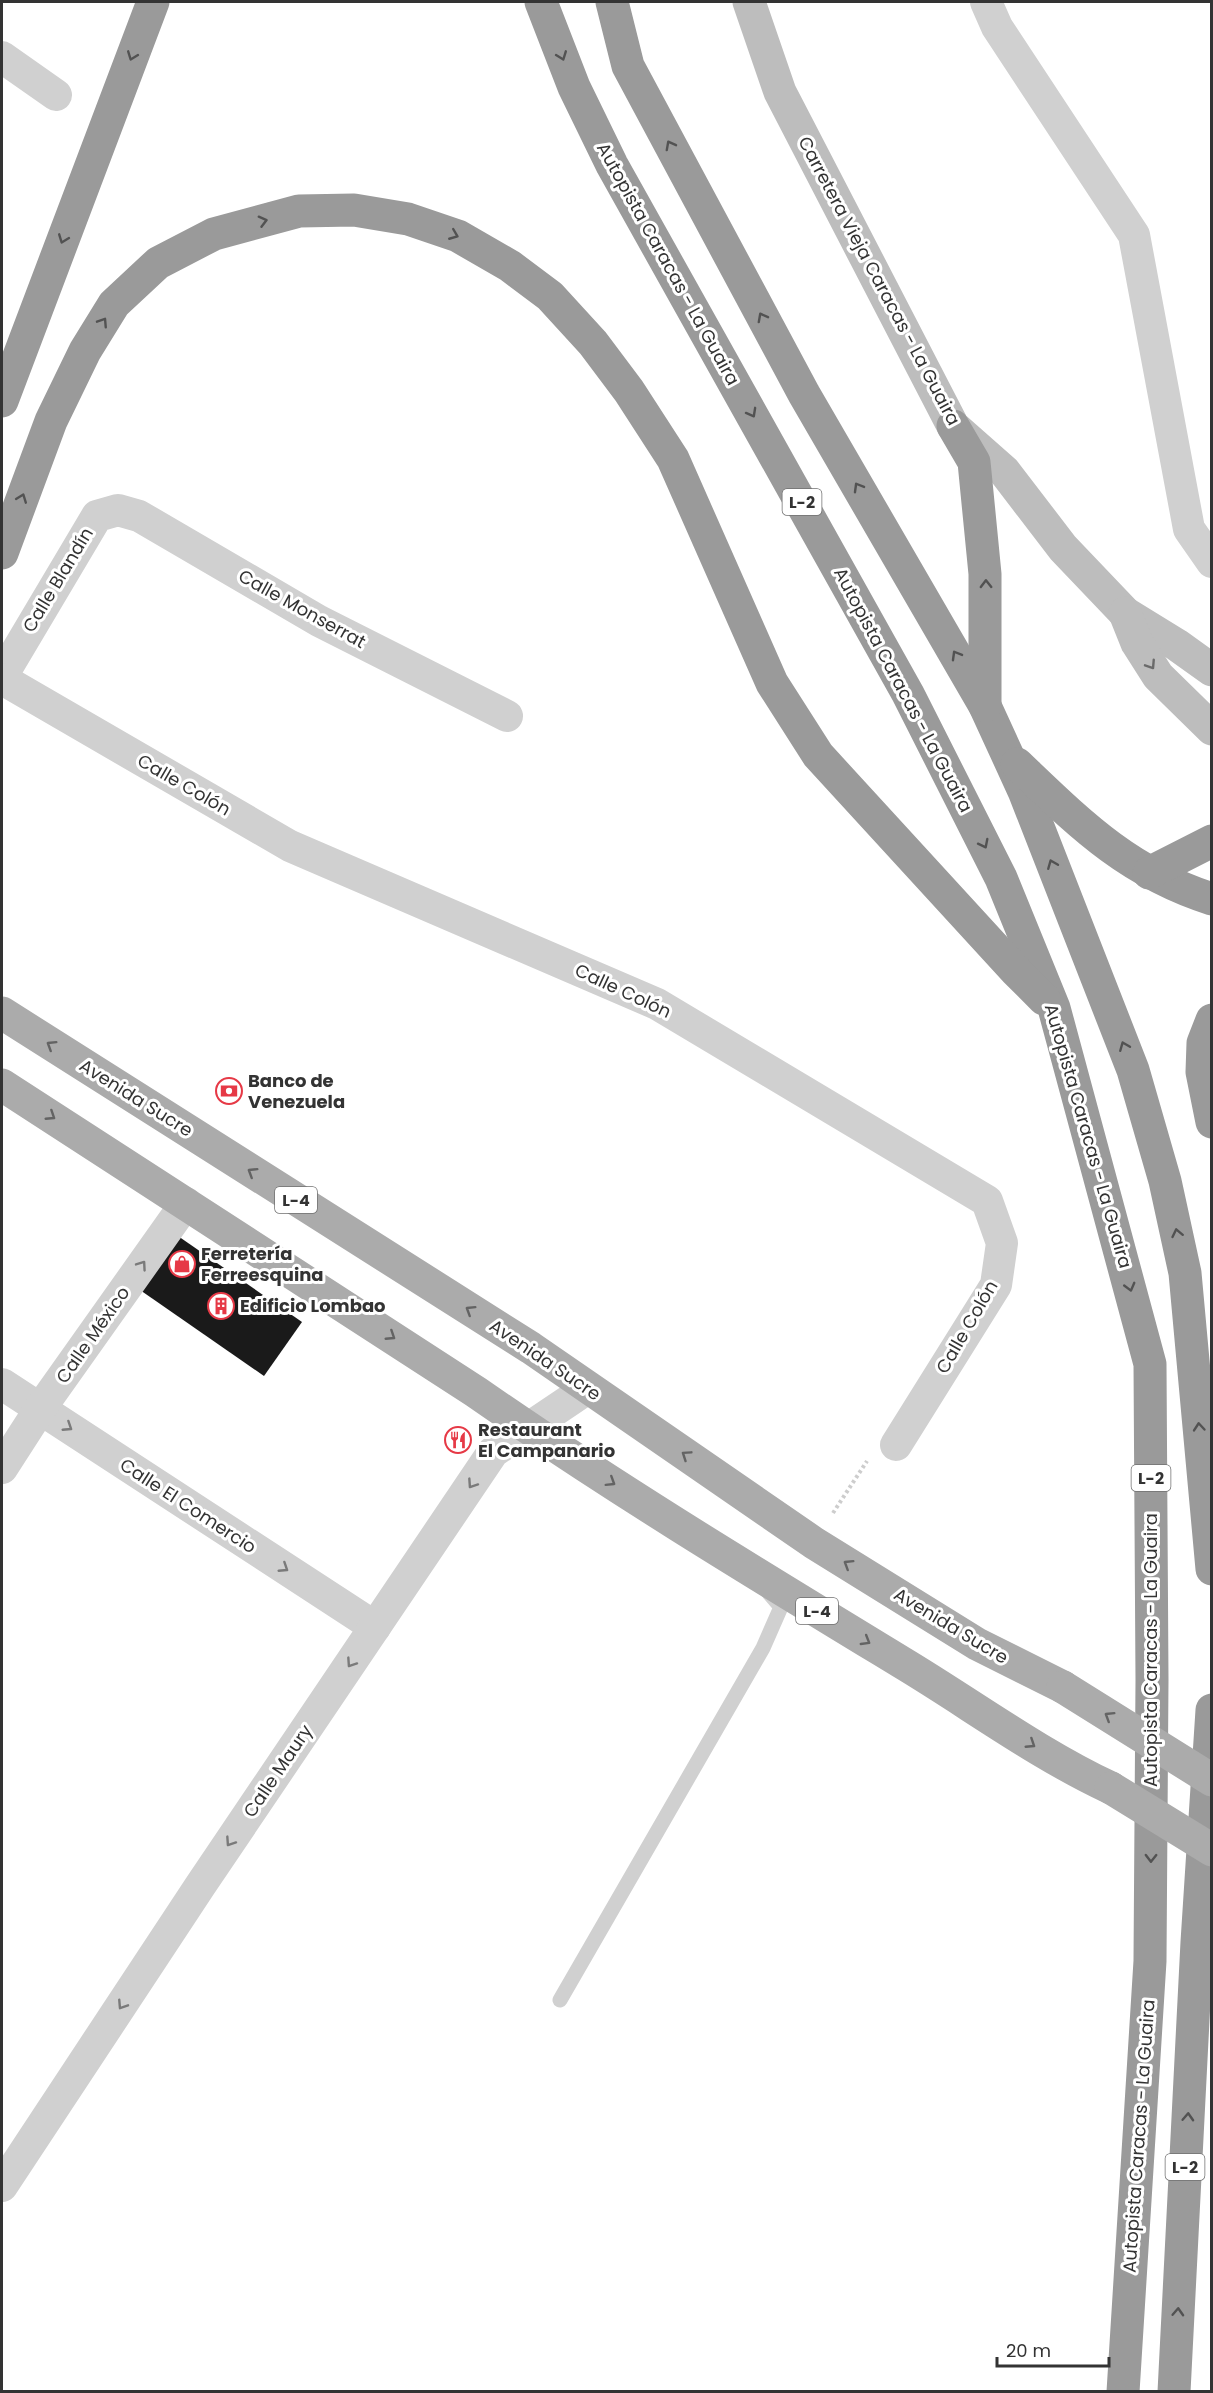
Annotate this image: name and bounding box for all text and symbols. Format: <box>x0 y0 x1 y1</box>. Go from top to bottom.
one-way arrow <box>127 50 139 61</box>
one-way arrow <box>555 50 567 61</box>
street label: Carretera Vieja Caracas - La Guaira <box>792 132 967 430</box>
street label: Autopista Caracas - La Guaira <box>591 138 746 390</box>
one-way arrow <box>666 140 677 151</box>
one-way arrow <box>258 215 268 228</box>
one-way arrow <box>447 228 458 240</box>
one-way arrow <box>58 232 70 243</box>
one-way arrow <box>758 312 770 323</box>
one-way arrow <box>96 317 107 328</box>
one-way arrow <box>745 407 756 418</box>
one-way arrow <box>854 483 865 493</box>
road number: L-2 <box>782 489 822 515</box>
one-way arrow <box>15 493 27 504</box>
street label: Calle Blandín <box>16 523 99 637</box>
street label: Calle Monserrat <box>234 563 370 654</box>
street label: Autopista Caracas - La Guaira <box>828 563 979 817</box>
one-way arrow <box>979 580 992 589</box>
one-way arrow <box>952 651 963 661</box>
one-way arrow <box>1144 659 1155 670</box>
street label: Calle Colón <box>133 748 235 821</box>
one-way arrow <box>976 837 988 848</box>
one-way arrow <box>1047 860 1059 871</box>
street label: Calle Colón <box>571 957 676 1024</box>
street label: Autopista Caracas - La Guaira <box>1039 1001 1138 1271</box>
one-way arrow <box>47 1040 57 1052</box>
one-way arrow <box>1119 1041 1131 1052</box>
street label: Avenida Sucre <box>75 1053 198 1142</box>
place label: Banco de Venezuela <box>248 1068 345 1114</box>
bank icon: Banco de Venezuela <box>214 1076 244 1106</box>
one-way arrow <box>45 1109 55 1121</box>
one-way arrow <box>247 1168 258 1179</box>
road number: L-4 <box>275 1187 317 1213</box>
one-way arrow <box>1171 1229 1184 1239</box>
place label: Ferretería Ferreesquina <box>201 1241 324 1287</box>
shop icon: Ferretería Ferreesquina <box>167 1249 197 1279</box>
one-way arrow <box>135 1260 146 1271</box>
street label: Calle Colón <box>930 1276 1003 1378</box>
street label: Calle México <box>50 1281 135 1388</box>
one-way arrow <box>1123 1282 1136 1292</box>
building icon: Edificio Lombao <box>206 1291 236 1321</box>
place label: Edificio Lombao <box>240 1293 386 1318</box>
one-way arrow <box>465 1306 476 1317</box>
street label: Avenida Sucre <box>485 1313 606 1406</box>
one-way arrow <box>384 1329 395 1340</box>
place label: Restaurant El Campanario <box>478 1417 615 1463</box>
one-way arrow <box>62 1420 72 1432</box>
one-way arrow <box>1193 1422 1206 1431</box>
restaurant icon: Restaurant El Campanario <box>443 1425 473 1455</box>
one-way arrow <box>682 1451 693 1462</box>
street label: Calle El Comercio <box>115 1452 261 1559</box>
road number: L-2 <box>1132 1465 1170 1491</box>
one-way arrow <box>605 1475 615 1487</box>
one-way arrow <box>468 1478 479 1489</box>
street label: Autopista Caracas - La Guaira <box>1138 1513 1163 1787</box>
one-way arrow <box>844 1559 854 1571</box>
one-way arrow <box>277 1561 288 1572</box>
street label: Avenida Sucre <box>889 1582 1013 1670</box>
road number: L-4 <box>796 1598 838 1624</box>
one-way arrow <box>860 1633 870 1645</box>
one-way arrow <box>347 1657 358 1668</box>
one-way arrow <box>1104 1712 1115 1723</box>
street label: Calle Maury <box>237 1719 318 1822</box>
one-way arrow <box>1025 1737 1036 1748</box>
one-way arrow <box>226 1836 237 1847</box>
one-way arrow <box>1144 1853 1157 1862</box>
one-way arrow <box>118 1998 129 2009</box>
street label: Autopista Caracas - La Guaira <box>1116 1998 1161 2273</box>
one-way arrow <box>1181 2113 1194 2122</box>
road number: L-2 <box>1166 2154 1204 2180</box>
one-way arrow <box>1172 2308 1185 2317</box>
scale bar <box>997 2330 1110 2368</box>
text: 20 m <box>1006 2338 1051 2363</box>

